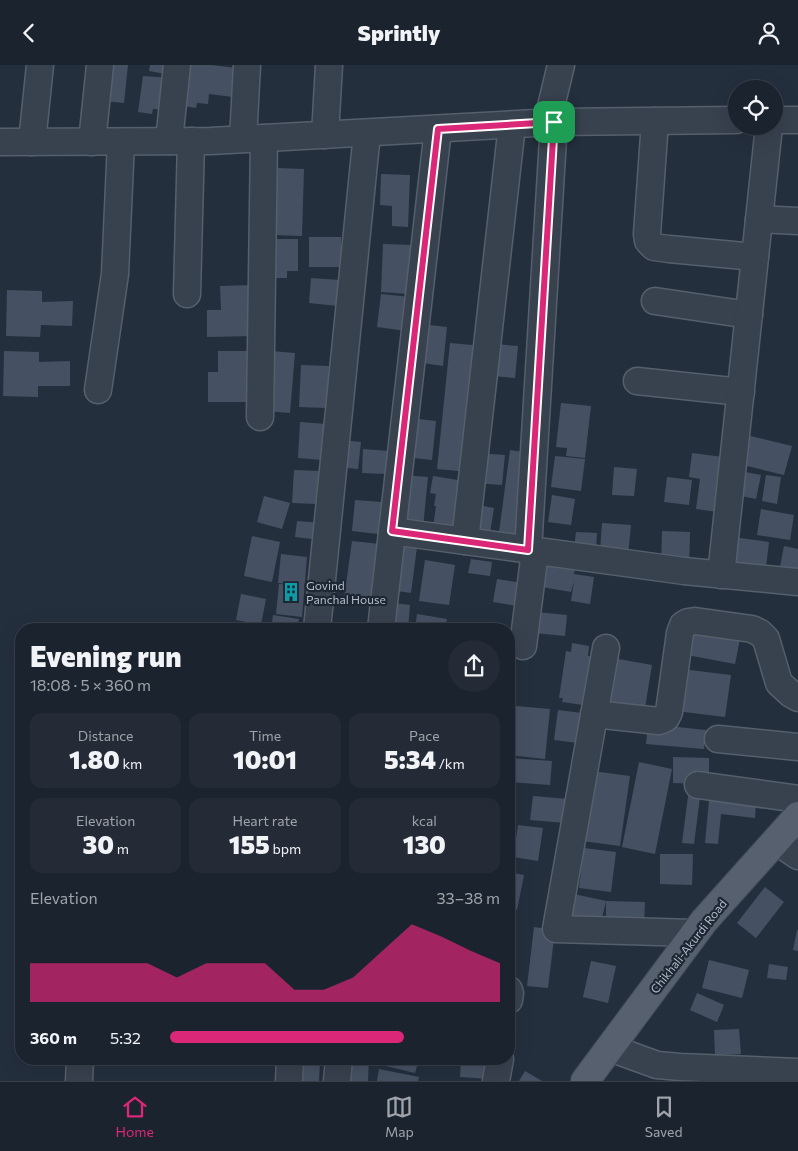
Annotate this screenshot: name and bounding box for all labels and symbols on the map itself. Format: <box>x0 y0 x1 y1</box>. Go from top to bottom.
pin <box>533 101 575 143</box>
place label: Govind Panchal House <box>306 578 386 606</box>
building icon: Govind Panchal House <box>280 581 302 603</box>
street label: Chikhali-Akurdi Road <box>647 896 729 996</box>

